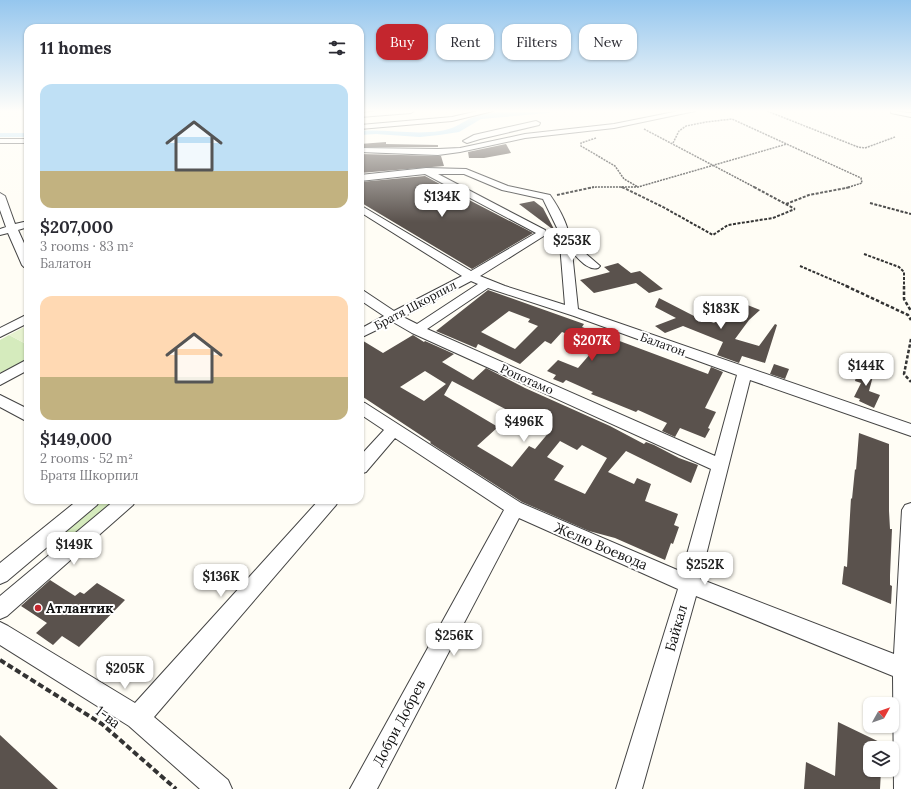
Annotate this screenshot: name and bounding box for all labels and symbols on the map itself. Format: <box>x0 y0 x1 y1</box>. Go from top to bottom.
pin: $134K <box>414 184 470 218</box>
pin: $253K <box>544 228 600 262</box>
street label: Братя Шкорпил <box>371 277 459 333</box>
pin: $183K <box>693 296 749 330</box>
pin: $207K <box>564 328 620 362</box>
street label: Балатон <box>638 329 688 359</box>
pin: $144K <box>838 353 894 387</box>
street label: Ропотамо <box>498 361 556 397</box>
pin: $496K <box>496 409 552 443</box>
street label: Желю Воевода <box>552 518 650 574</box>
pin: $149K <box>46 532 102 566</box>
pin: $252K <box>677 552 733 586</box>
pin: $136K <box>193 564 249 598</box>
place label: Атлантик <box>46 599 114 617</box>
marker: Атлантик <box>33 603 43 613</box>
street label: Байкал <box>661 603 691 653</box>
pin: $256K <box>426 623 482 657</box>
pin: $205K <box>97 656 153 690</box>
street label: Добри Добрев <box>369 677 429 769</box>
north arrow <box>863 697 899 733</box>
street label: 1-ва <box>92 702 124 732</box>

